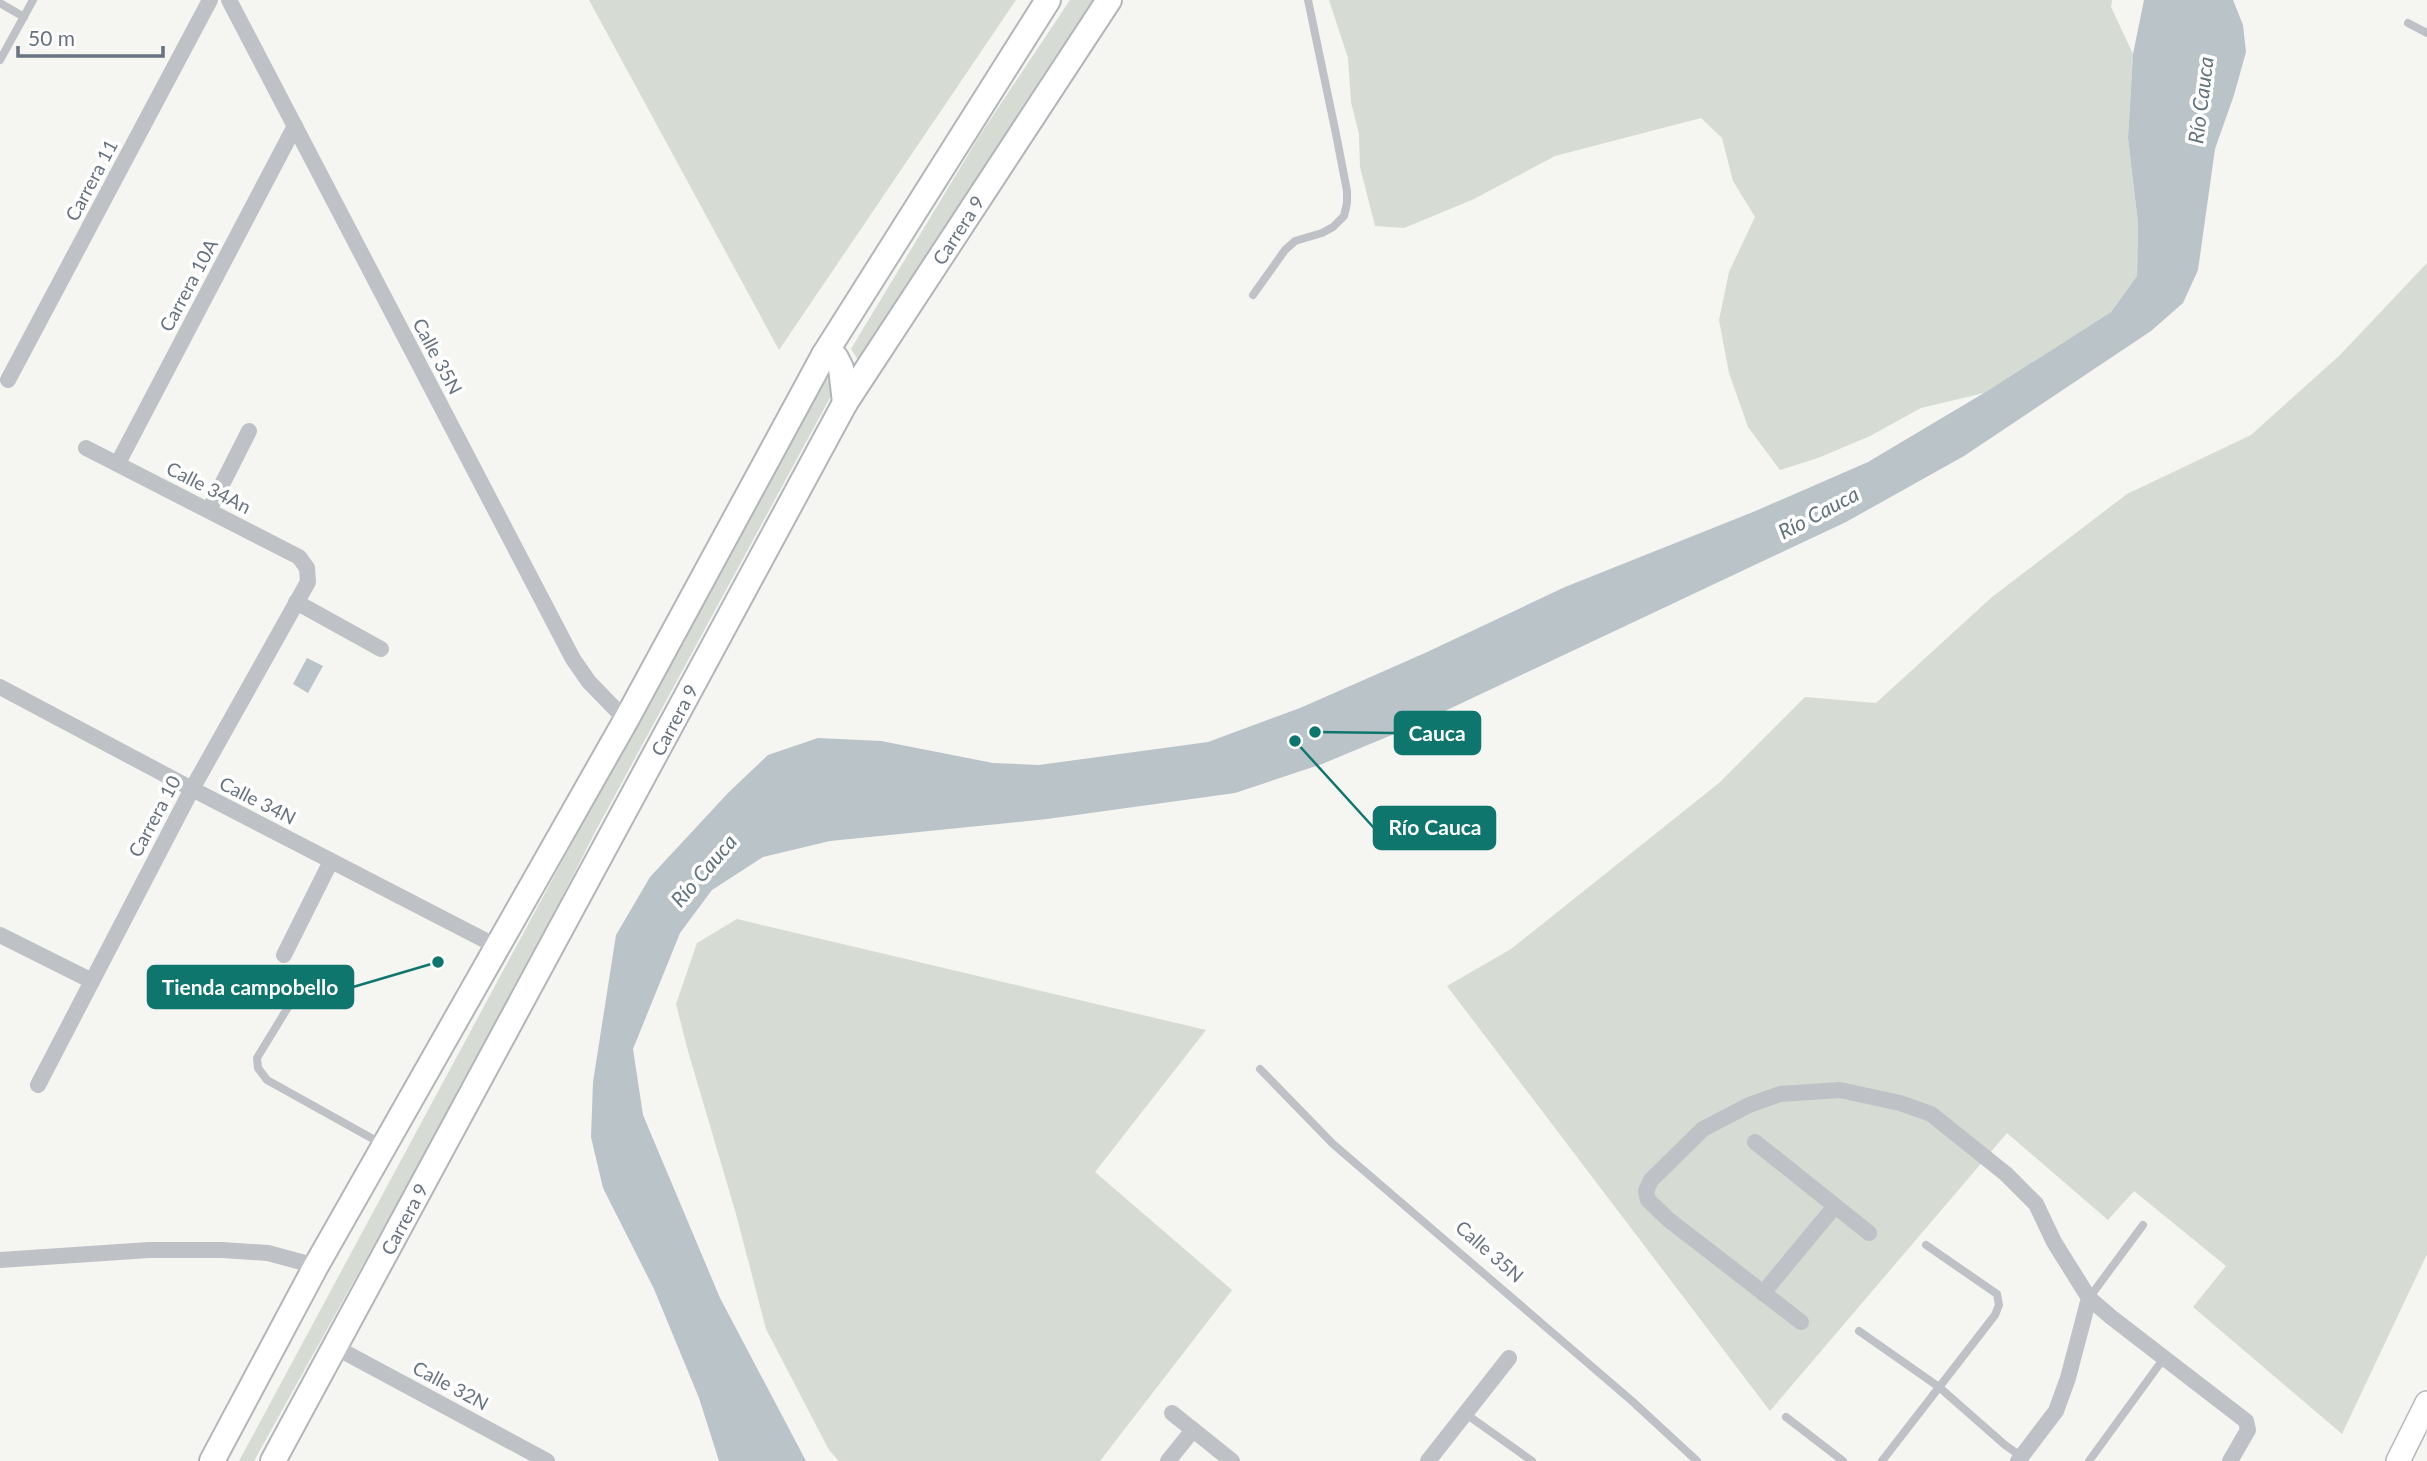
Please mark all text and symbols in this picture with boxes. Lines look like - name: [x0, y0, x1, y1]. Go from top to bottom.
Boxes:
- scale bar: [18, 14, 163, 58]
- text: 50 m: [28, 25, 75, 50]
- water label: Río Cauca: [2182, 55, 2218, 145]
- street label: Carrera 11: [60, 135, 122, 225]
- street label: Carrera 9: [927, 191, 989, 269]
- street label: Carrera 10A: [154, 235, 222, 335]
- street label: Calle 35N: [408, 314, 468, 398]
- street label: Calle 34An: [163, 456, 255, 518]
- water label: Río Cauca: [1773, 480, 1863, 544]
- street label: Carrera 9: [646, 680, 702, 760]
- callout: Cauca: [1395, 712, 1480, 754]
- text: Cauca: [1408, 720, 1466, 745]
- street label: Carrera 10: [123, 771, 185, 861]
- street label: Calle 34N: [216, 771, 300, 829]
- callout: Río Cauca: [1374, 807, 1495, 849]
- text: Río Cauca: [1388, 814, 1482, 839]
- water label: Río Cauca: [665, 829, 741, 911]
- callout: Tienda campobello: [148, 966, 353, 1008]
- text: Tienda campobello: [162, 974, 338, 999]
- street label: Carrera 9: [376, 1179, 432, 1259]
- street label: Calle 35N: [1451, 1215, 1529, 1287]
- street label: Calle 32N: [409, 1355, 493, 1415]

